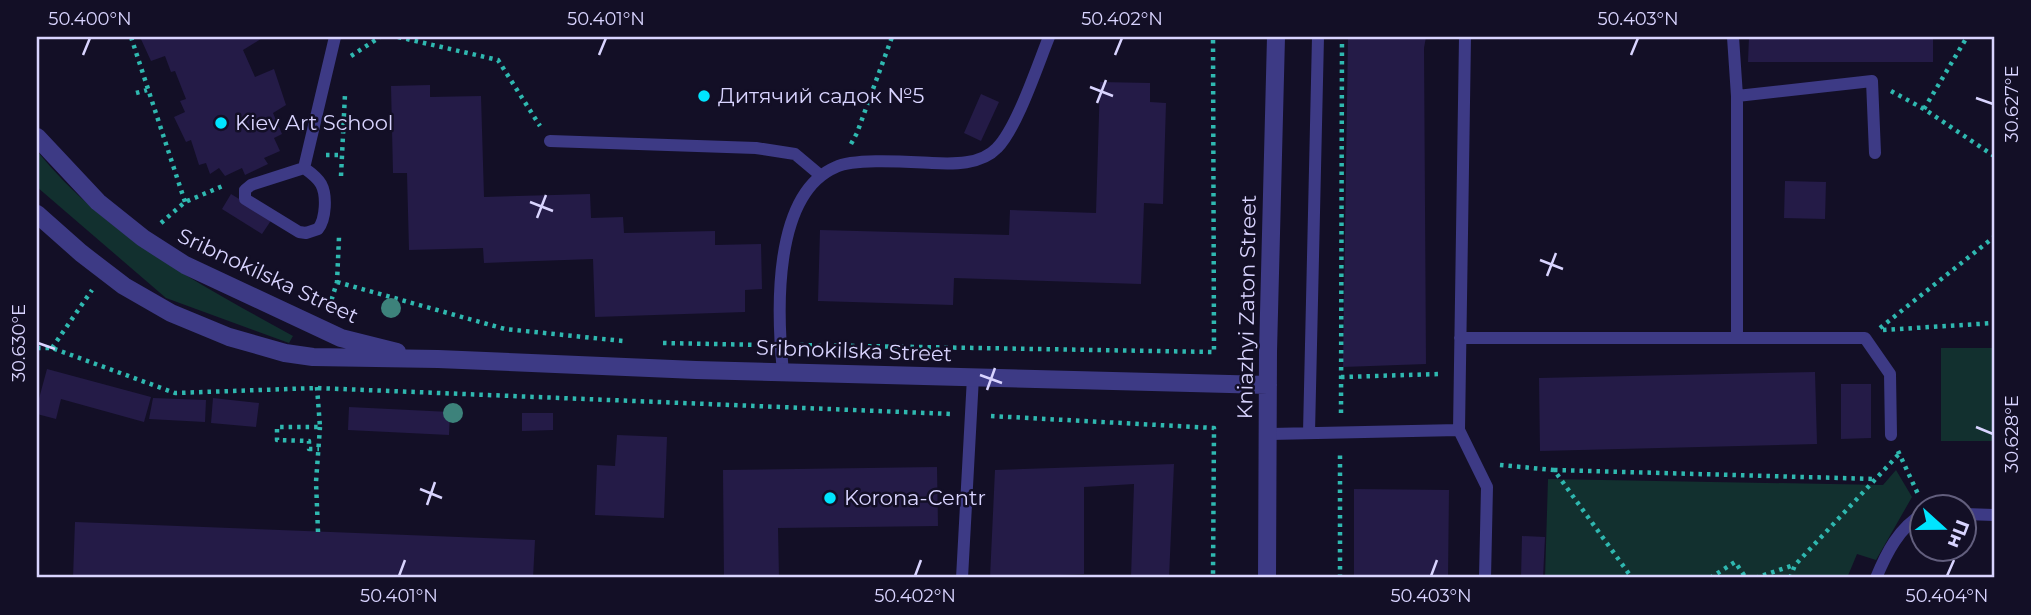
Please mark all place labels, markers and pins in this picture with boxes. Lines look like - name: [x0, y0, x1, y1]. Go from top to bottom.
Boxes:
- place label: Дитячий садок №5: [718, 83, 925, 108]
- marker: Дитячий садок №5: [696, 88, 712, 104]
- place label: Kiev Art School: [235, 110, 394, 135]
- marker: Kiev Art School: [213, 115, 229, 131]
- place label: Korona-Centr: [844, 485, 986, 510]
- marker: Korona-Centr: [822, 490, 838, 506]

